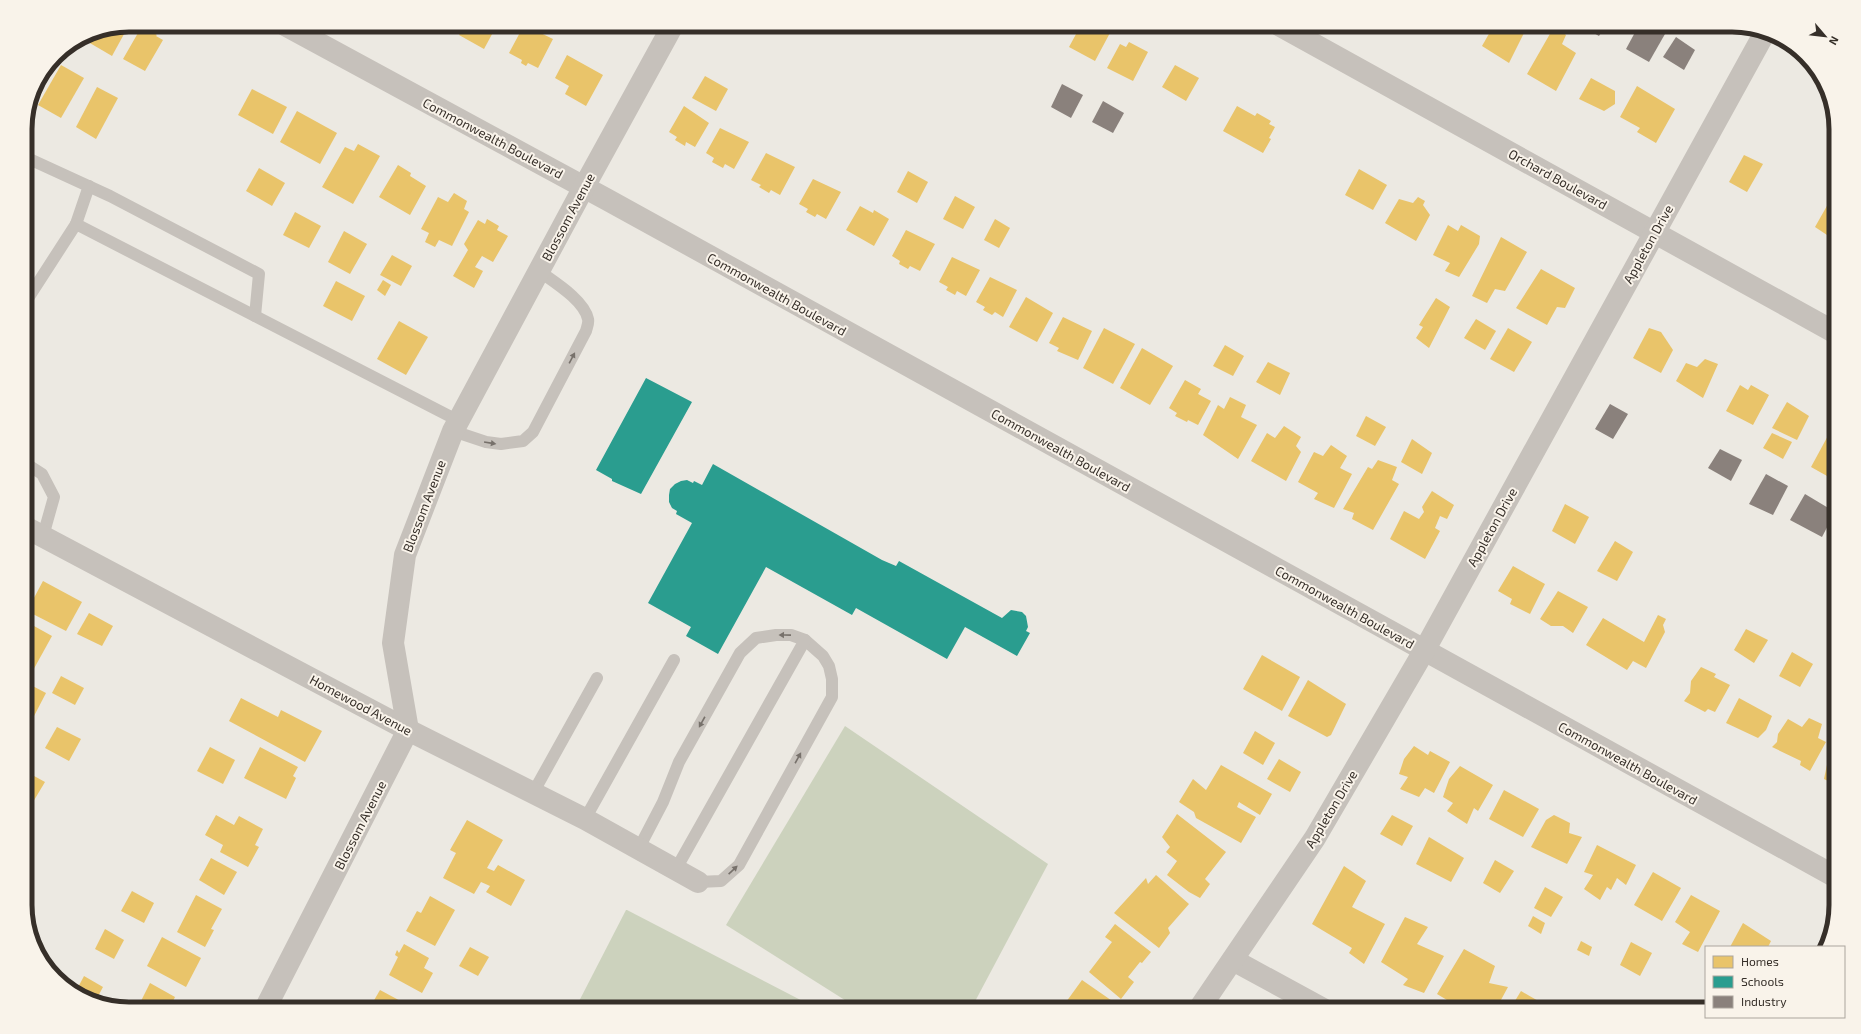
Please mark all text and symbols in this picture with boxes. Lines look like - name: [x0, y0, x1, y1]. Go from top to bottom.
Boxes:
- north arrow: [1805, 16, 1845, 56]
- text: N: [1827, 34, 1842, 48]
- street label: Commonwealth Boulevard: [420, 94, 566, 182]
- street label: Orchard Boulevard: [1506, 145, 1610, 213]
- street label: Blossom Avenue: [538, 170, 598, 264]
- street label: Appleton Drive: [1620, 202, 1676, 286]
- street label: Commonwealth Boulevard: [705, 249, 849, 339]
- one-way arrow: [569, 352, 575, 363]
- street label: Commonwealth Boulevard: [989, 405, 1133, 495]
- one-way arrow: [484, 440, 497, 446]
- street label: Blossom Avenue: [399, 458, 449, 554]
- street label: Appleton Drive: [1464, 485, 1520, 569]
- street label: Commonwealth Boulevard: [1273, 562, 1417, 652]
- one-way arrow: [778, 632, 791, 638]
- street label: Homewood Avenue: [307, 671, 415, 739]
- one-way arrow: [698, 716, 705, 728]
- street label: Commonwealth Boulevard: [1556, 718, 1700, 808]
- one-way arrow: [795, 752, 801, 764]
- street label: Appleton Drive: [1302, 767, 1360, 851]
- street label: Blossom Avenue: [331, 778, 389, 872]
- one-way arrow: [728, 866, 738, 875]
- legend: [1705, 946, 1845, 1018]
- text: Homes: [1741, 954, 1779, 968]
- text: Schools: [1741, 974, 1784, 988]
- text: Industry: [1741, 994, 1787, 1008]

